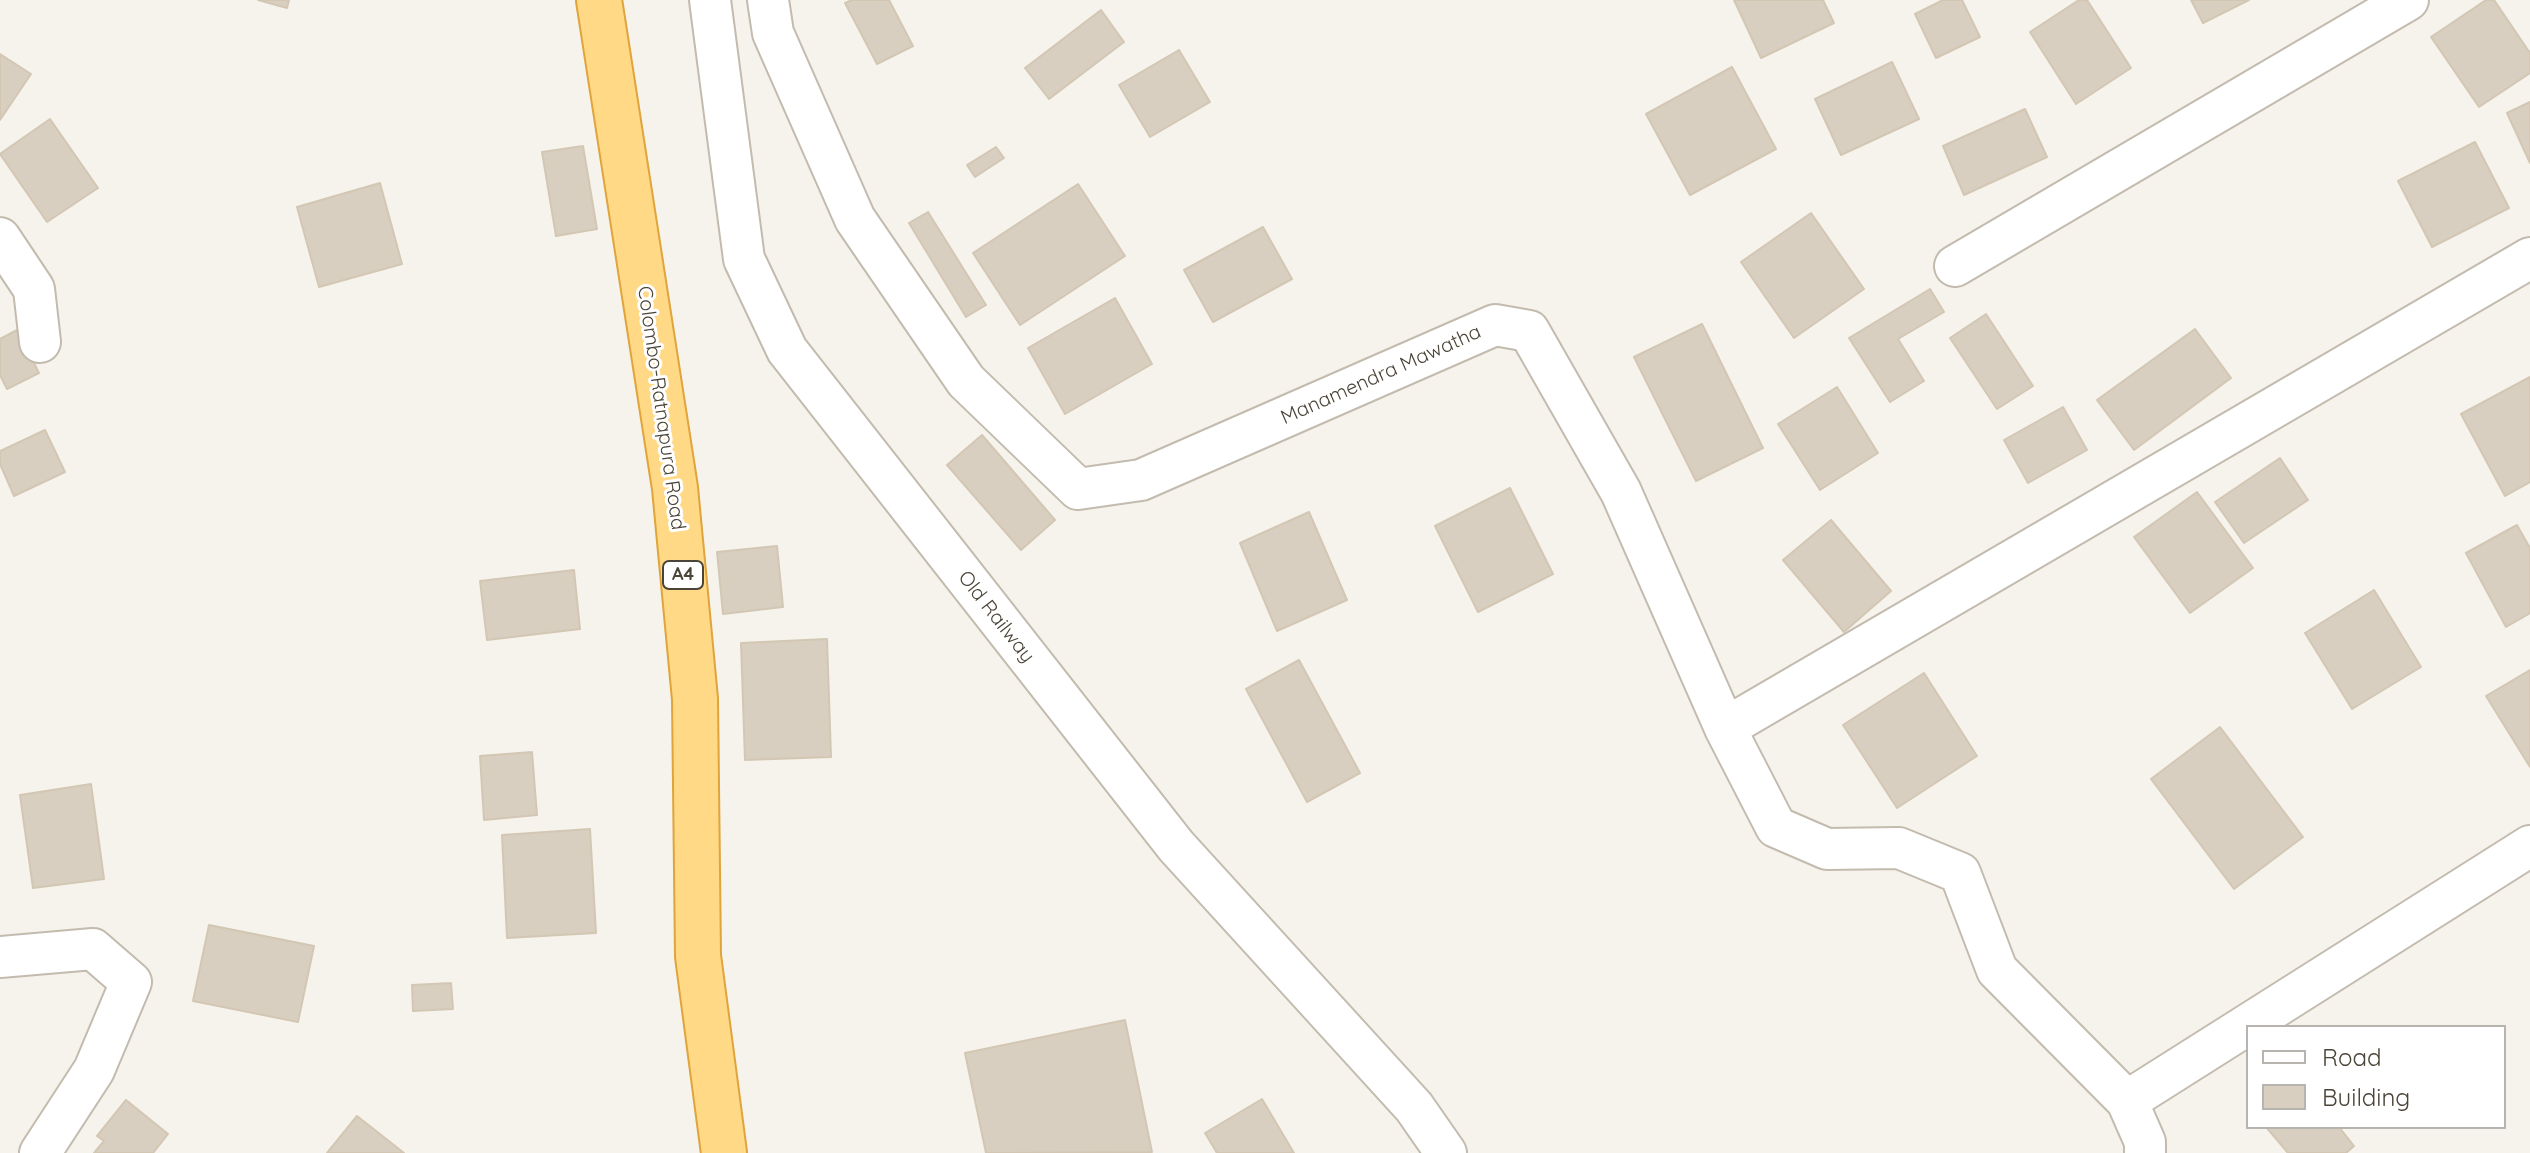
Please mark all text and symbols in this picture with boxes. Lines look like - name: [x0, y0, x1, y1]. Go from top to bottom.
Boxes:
- street label: Colombo-Ratnapura Road: [632, 284, 690, 532]
- street label: Manamendra Mawatha: [1277, 320, 1485, 430]
- road number: A4: [663, 561, 703, 589]
- street label: Old Railway: [953, 566, 1039, 668]
- legend: [2246, 1025, 2506, 1129]
- text: Road: [2322, 1042, 2382, 1072]
- text: Building: [2322, 1082, 2410, 1112]

